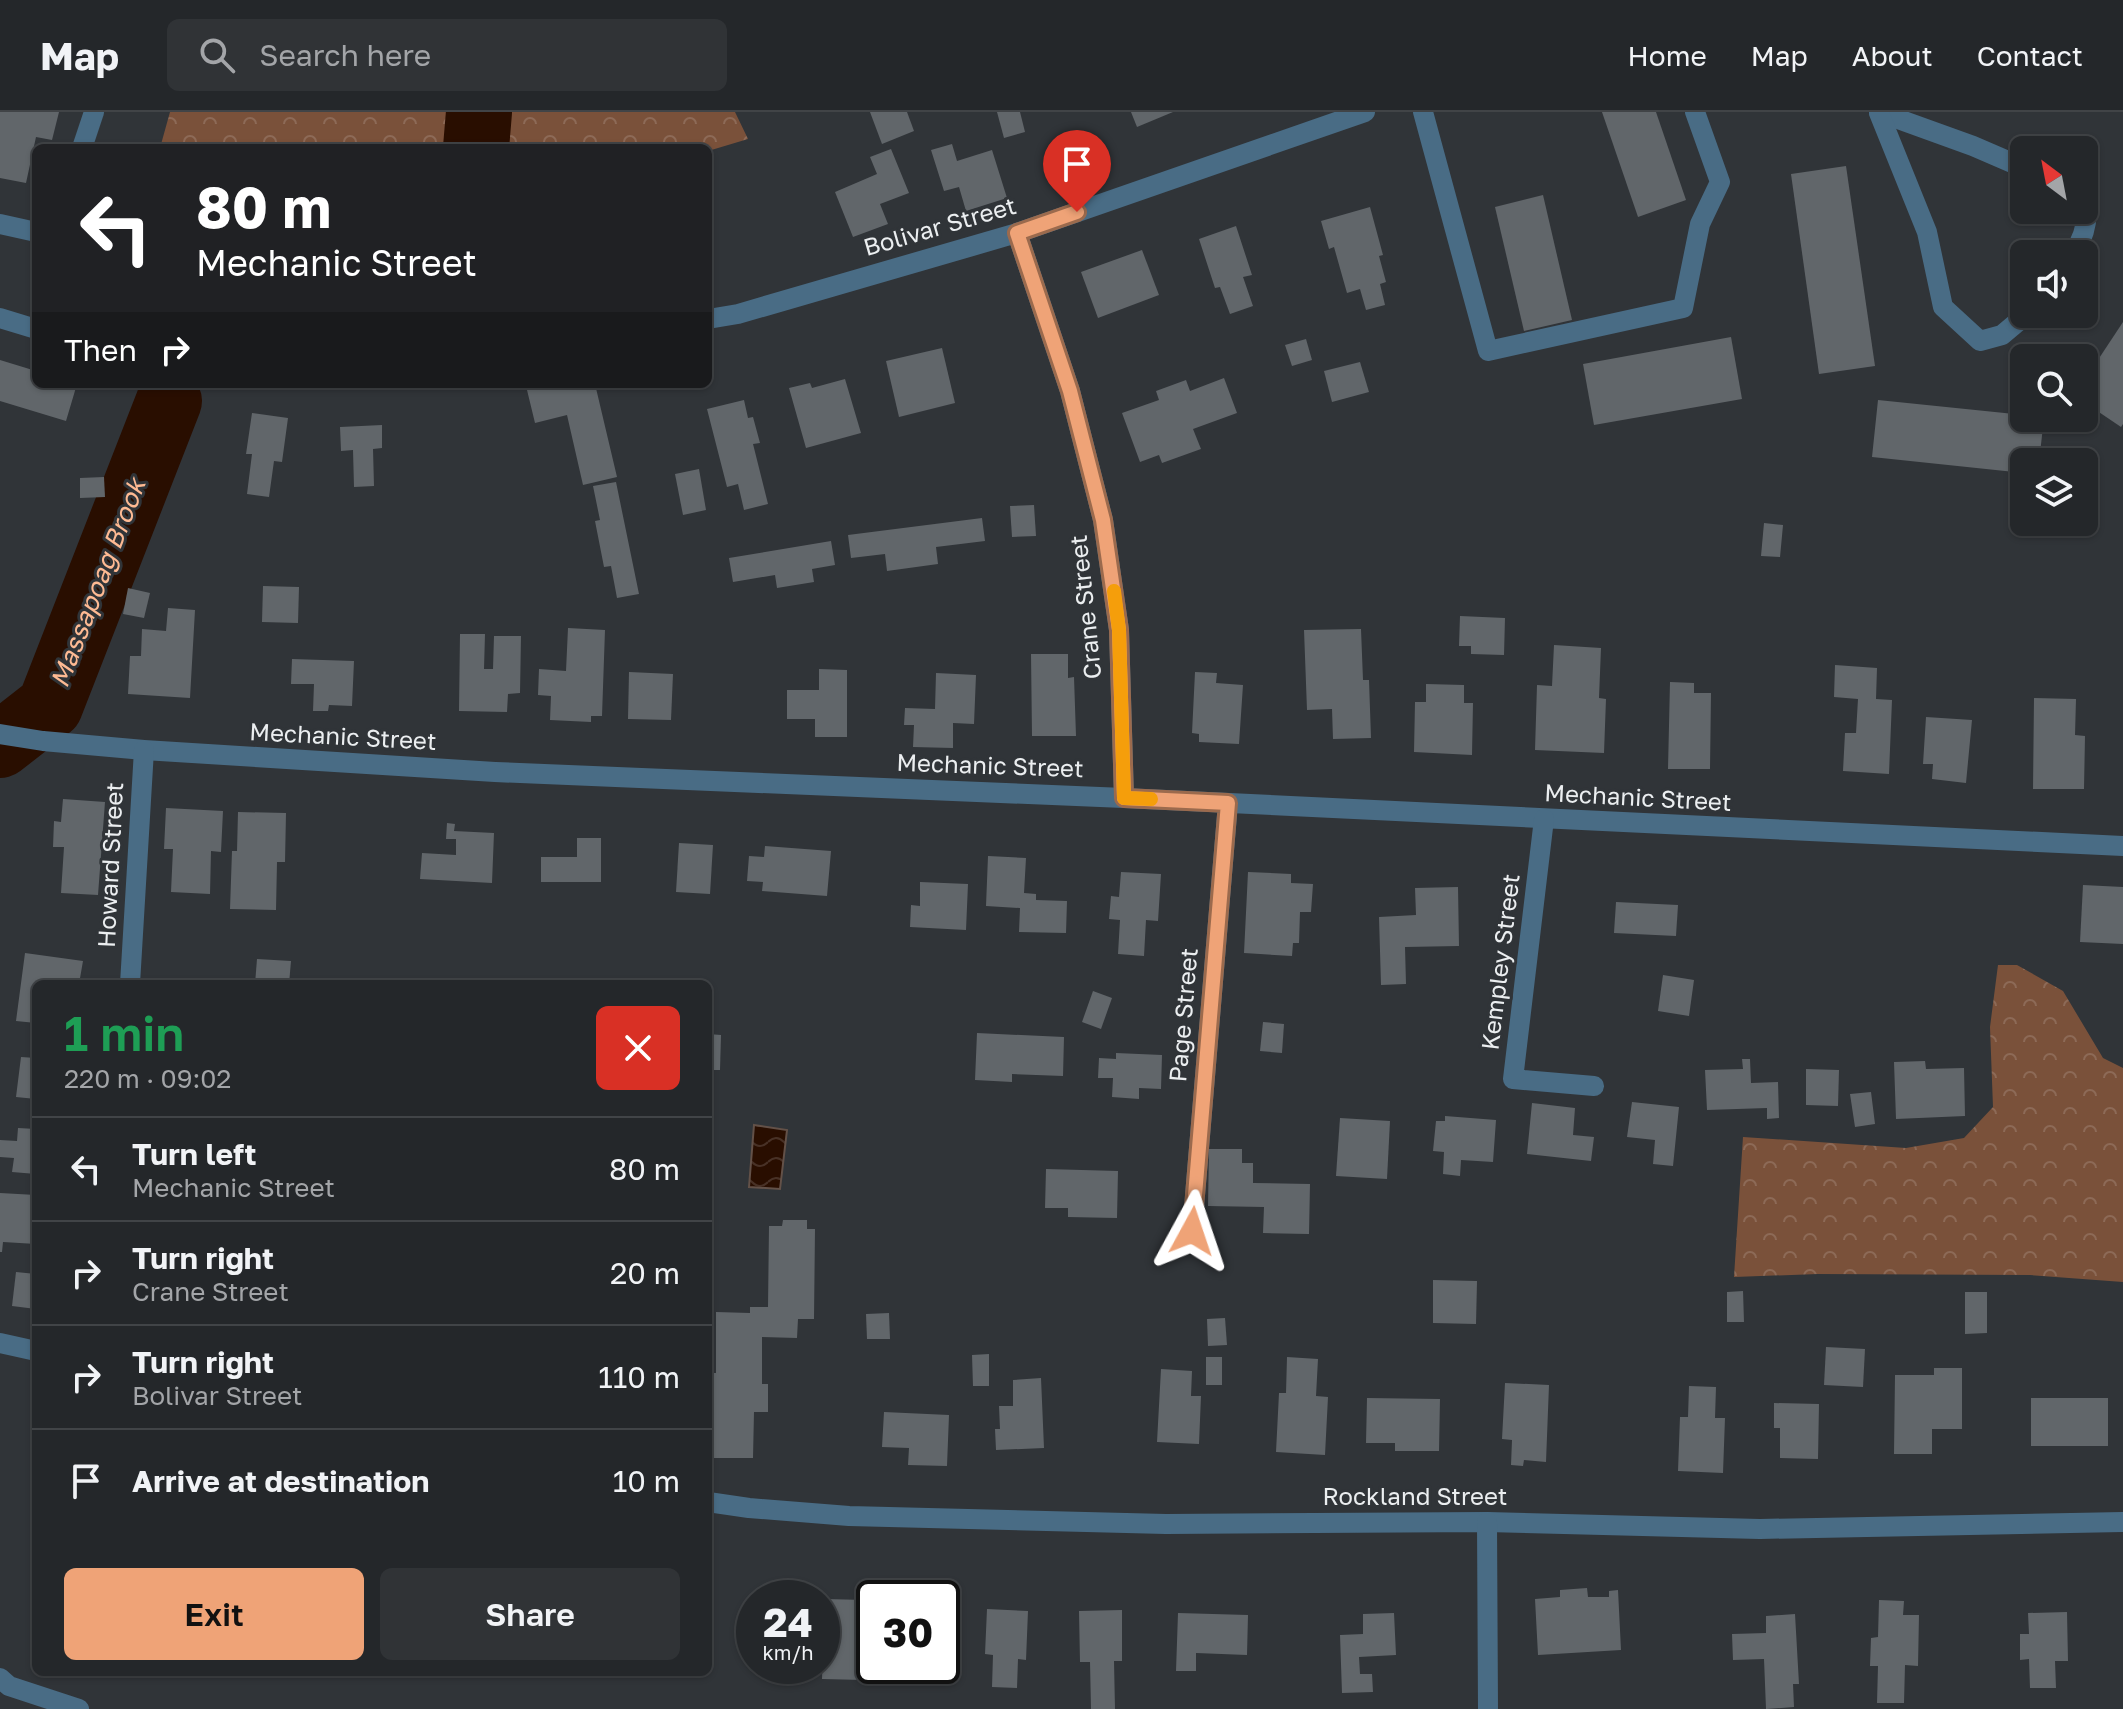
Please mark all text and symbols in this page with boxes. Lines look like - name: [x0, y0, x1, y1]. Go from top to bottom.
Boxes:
- search box: [167, 19, 727, 91]
- text: Map: [40, 33, 119, 78]
- icon: search: [195, 33, 239, 77]
- text: Search here: [259, 37, 431, 73]
- text: Home: [1628, 39, 1707, 72]
- text: Map: [1751, 39, 1808, 72]
- text: About: [1852, 39, 1933, 72]
- text: Contact: [1977, 39, 2083, 72]
- pin: [1043, 130, 1111, 212]
- north arrow: [2010, 136, 2098, 224]
- map controls: [2010, 136, 2098, 536]
- icon: arrive: [1055, 142, 1099, 186]
- text: 80 m: [196, 173, 331, 240]
- icon: left: [64, 176, 168, 280]
- street label: Bolivar Street: [860, 190, 1019, 261]
- button: sound: [2010, 240, 2098, 328]
- text: Mechanic Street: [196, 241, 477, 284]
- icon: right: [153, 328, 197, 372]
- text: Then: [64, 332, 137, 368]
- button: search: [2010, 344, 2098, 432]
- button: layers: [2010, 448, 2098, 536]
- water label: Massapoag Brook: [43, 472, 152, 692]
- street label: Crane Street: [1063, 534, 1106, 681]
- street label: Mechanic Street: [249, 716, 437, 755]
- street label: Mechanic Street: [896, 747, 1084, 782]
- street label: Mechanic Street: [1544, 777, 1732, 816]
- street label: Howard Street: [91, 781, 128, 948]
- street label: Kempley Street: [1474, 872, 1525, 1052]
- street label: Page Street: [1162, 946, 1203, 1083]
- text: 1 min: [64, 1004, 184, 1062]
- button: close: [596, 1006, 680, 1090]
- text: 220 m · 09:02: [64, 1063, 231, 1094]
- text: Turn left: [132, 1136, 257, 1172]
- icon: left: [64, 1147, 108, 1191]
- text: 80 m: [609, 1151, 680, 1187]
- text: Mechanic Street: [132, 1172, 335, 1203]
- position arrow: [1150, 1189, 1234, 1273]
- text: Turn right: [132, 1240, 274, 1276]
- icon: right: [64, 1251, 108, 1295]
- text: 20 m: [610, 1255, 680, 1291]
- text: Crane Street: [132, 1276, 289, 1307]
- text: Turn right: [132, 1344, 274, 1380]
- icon: right: [64, 1355, 108, 1399]
- text: 110 m: [598, 1359, 680, 1395]
- text: Bolivar Street: [132, 1380, 302, 1411]
- icon: arrive: [64, 1459, 108, 1503]
- text: Arrive at destination: [132, 1463, 429, 1499]
- text: 10 m: [613, 1463, 680, 1499]
- street label: Rockland Street: [1323, 1481, 1507, 1510]
- button: Exit: [64, 1568, 364, 1660]
- button: Share: [380, 1568, 680, 1660]
- speed limit sign: 30: [856, 1580, 960, 1684]
- text: 24: [763, 1598, 813, 1646]
- text: km/h: [763, 1640, 813, 1664]

